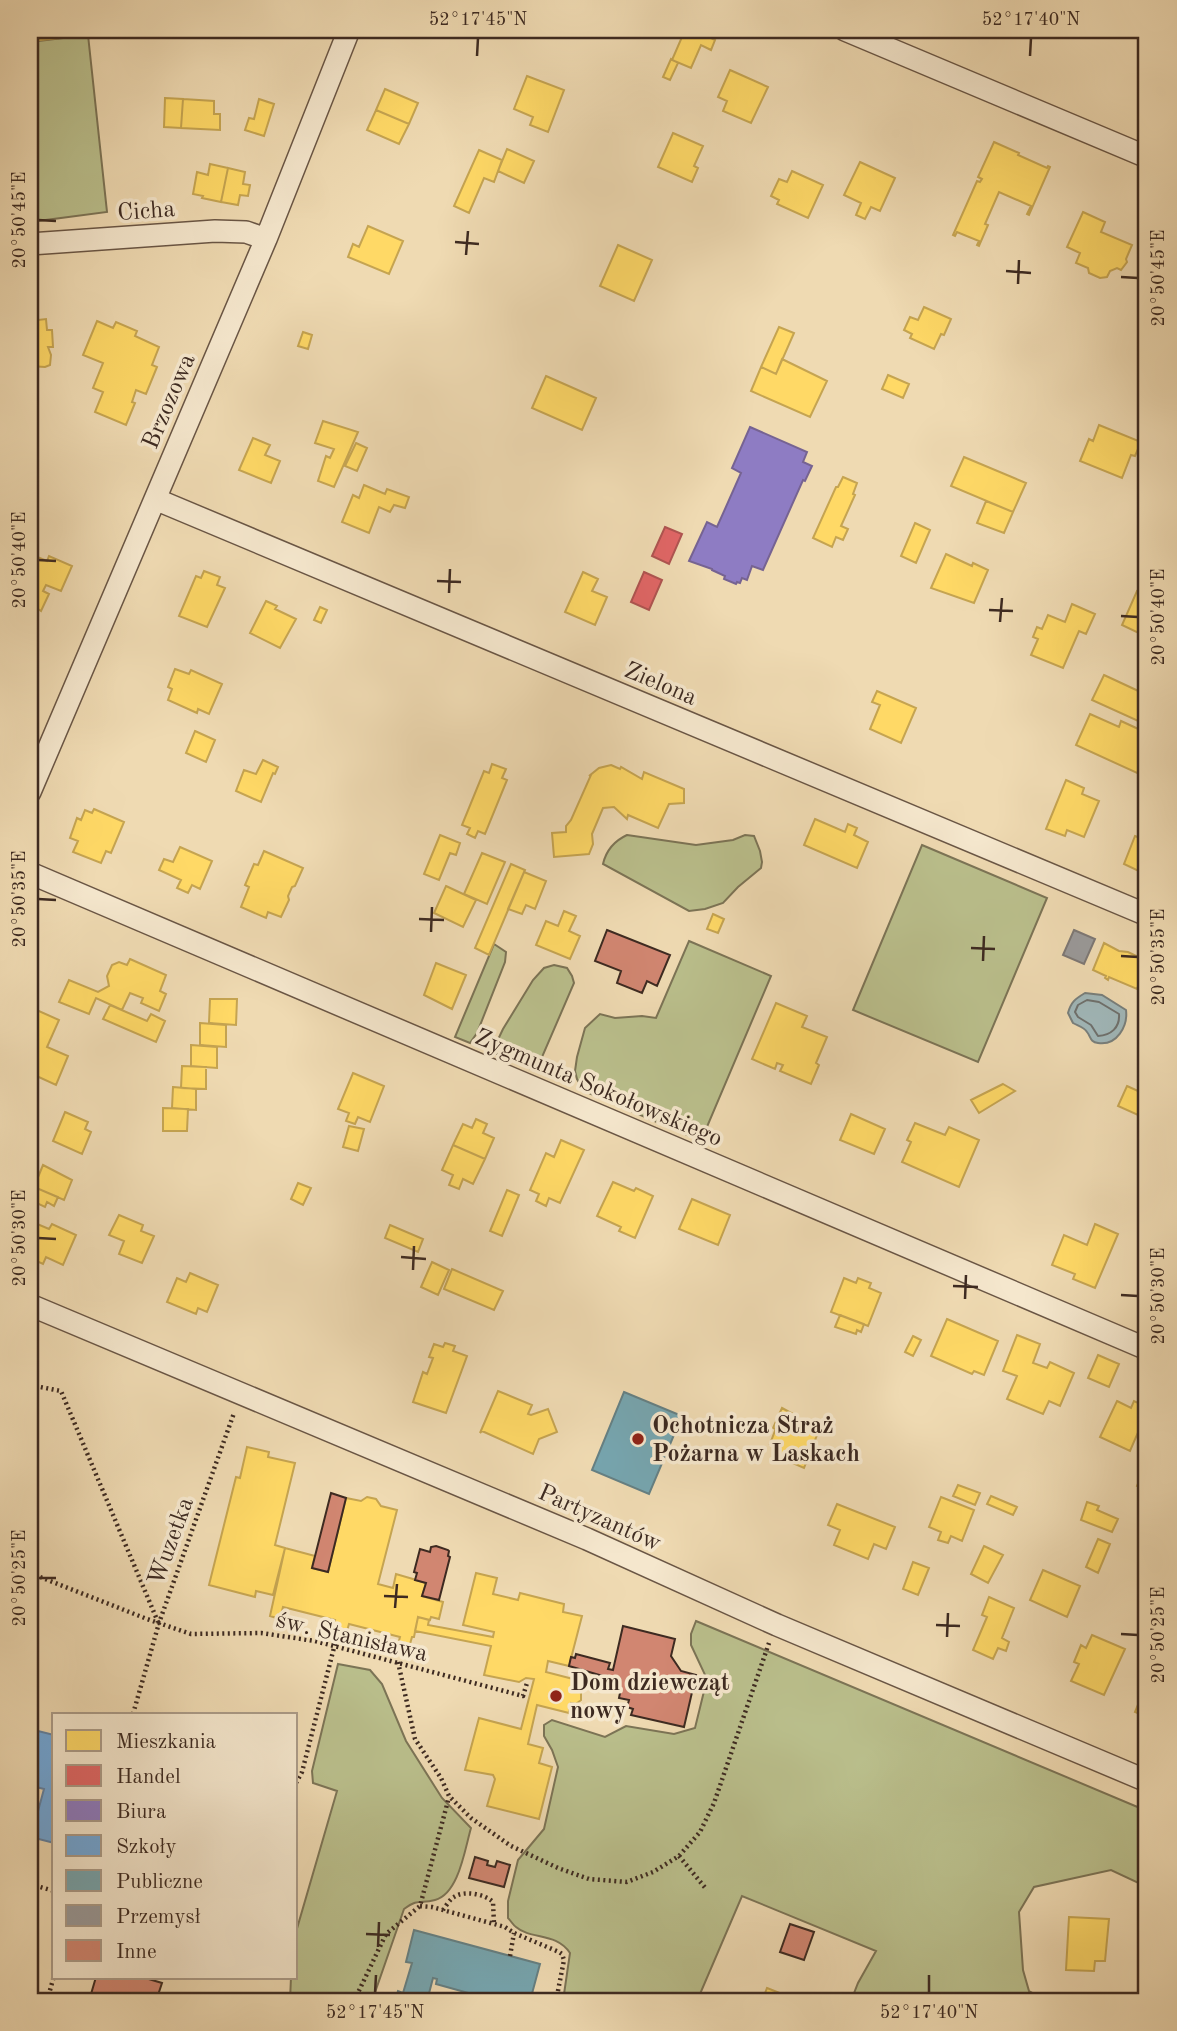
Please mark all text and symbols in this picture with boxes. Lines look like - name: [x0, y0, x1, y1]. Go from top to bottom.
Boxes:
- text: 52°17'45"N: [429, 11, 527, 29]
- text: 52°17'40"N: [982, 11, 1080, 29]
- text: 20°50'45"E: [11, 172, 29, 268]
- street label: Cicha: [116, 198, 176, 226]
- text: 20°50'45"E: [1150, 230, 1168, 326]
- street label: Brzozowa: [139, 351, 201, 453]
- text: 20°50'40"E: [11, 512, 29, 608]
- text: 20°50'40"E: [1150, 569, 1168, 665]
- street label: Zielona: [620, 659, 700, 711]
- text: 20°50'35"E: [11, 851, 29, 947]
- text: 20°50'35"E: [1150, 909, 1168, 1005]
- street label: Zygmunta Sokołowskiego: [471, 1026, 725, 1152]
- text: 20°50'30"E: [11, 1190, 29, 1286]
- text: 20°50'30"E: [1150, 1248, 1168, 1344]
- place label: Ochotnicza Straż Pożarna w Laskach: [652, 1415, 860, 1467]
- marker: Ochotnicza Straż Pożarna w Laskach: [630, 1431, 646, 1447]
- street label: Partyzantów: [534, 1481, 665, 1557]
- street label: Wuzetka: [145, 1494, 199, 1589]
- text: 20°50'25"E: [11, 1530, 29, 1626]
- text: 20°50'25"E: [1150, 1587, 1168, 1683]
- street label: św. Stanisława: [273, 1609, 430, 1667]
- place label: Dom dziewcząt nowy: [570, 1672, 730, 1724]
- marker: Dom dziewcząt nowy: [548, 1688, 564, 1704]
- legend: [52, 1713, 298, 1979]
- text: Mieszkania: [116, 1732, 216, 1753]
- text: Handel: [116, 1767, 181, 1788]
- text: Biura: [116, 1802, 166, 1823]
- text: Szkoły: [116, 1837, 177, 1858]
- text: Publiczne: [116, 1872, 203, 1893]
- text: Przemysł: [116, 1907, 201, 1928]
- text: Inne: [116, 1942, 157, 1963]
- text: 52°17'45"N: [326, 2004, 424, 2022]
- text: 52°17'40"N: [880, 2004, 978, 2022]

